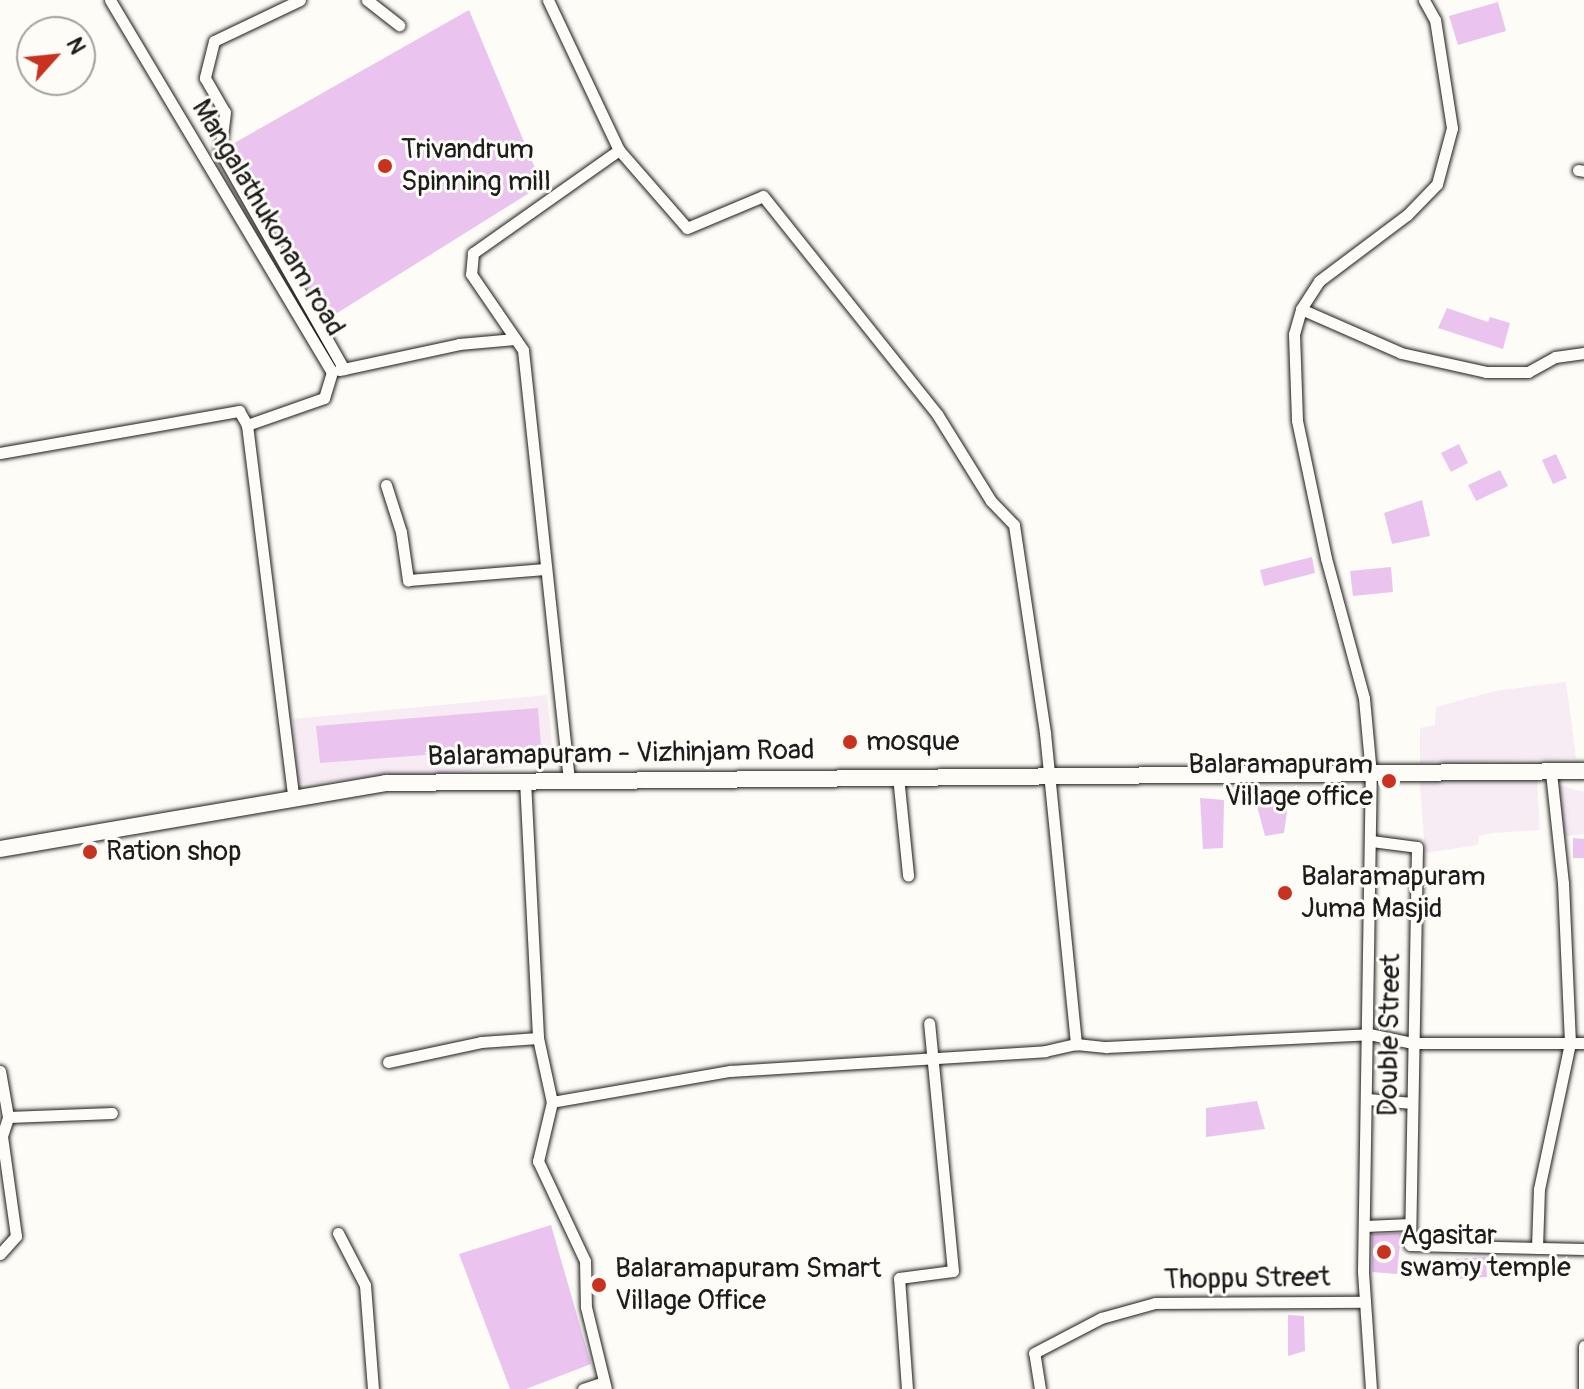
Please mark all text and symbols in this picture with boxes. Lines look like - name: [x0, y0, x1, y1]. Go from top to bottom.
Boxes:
- north arrow: [16, 16, 96, 96]
- text: N: [60, 33, 91, 59]
- street label: Mangalathukonam road: [184, 94, 352, 342]
- place label: Trivandrum Spinning mill: [401, 133, 551, 199]
- marker: Trivandrum Spinning mill: [376, 157, 394, 175]
- place label: mosque: [866, 725, 959, 759]
- marker: mosque: [841, 733, 859, 751]
- street label: Balaramapuram - Vizhinjam Road: [427, 734, 815, 774]
- place label: Balaramapuram Village office: [1188, 748, 1373, 814]
- marker: Balaramapuram Village office: [1380, 772, 1398, 790]
- place label: Ration shop: [106, 835, 242, 869]
- marker: Ration shop: [81, 843, 99, 861]
- place label: Balaramapuram Juma Masjid: [1301, 860, 1486, 926]
- marker: Balaramapuram Juma Masjid: [1276, 884, 1294, 902]
- street label: Double Street: [1372, 953, 1408, 1117]
- place label: Agasitar swamy temple: [1400, 1219, 1571, 1285]
- marker: Agasitar swamy temple: [1375, 1243, 1393, 1261]
- place label: Balaramapuram Smart Village Office: [615, 1252, 881, 1318]
- street label: Thoppu Street: [1163, 1261, 1331, 1297]
- marker: Balaramapuram Smart Village Office: [590, 1276, 608, 1294]

